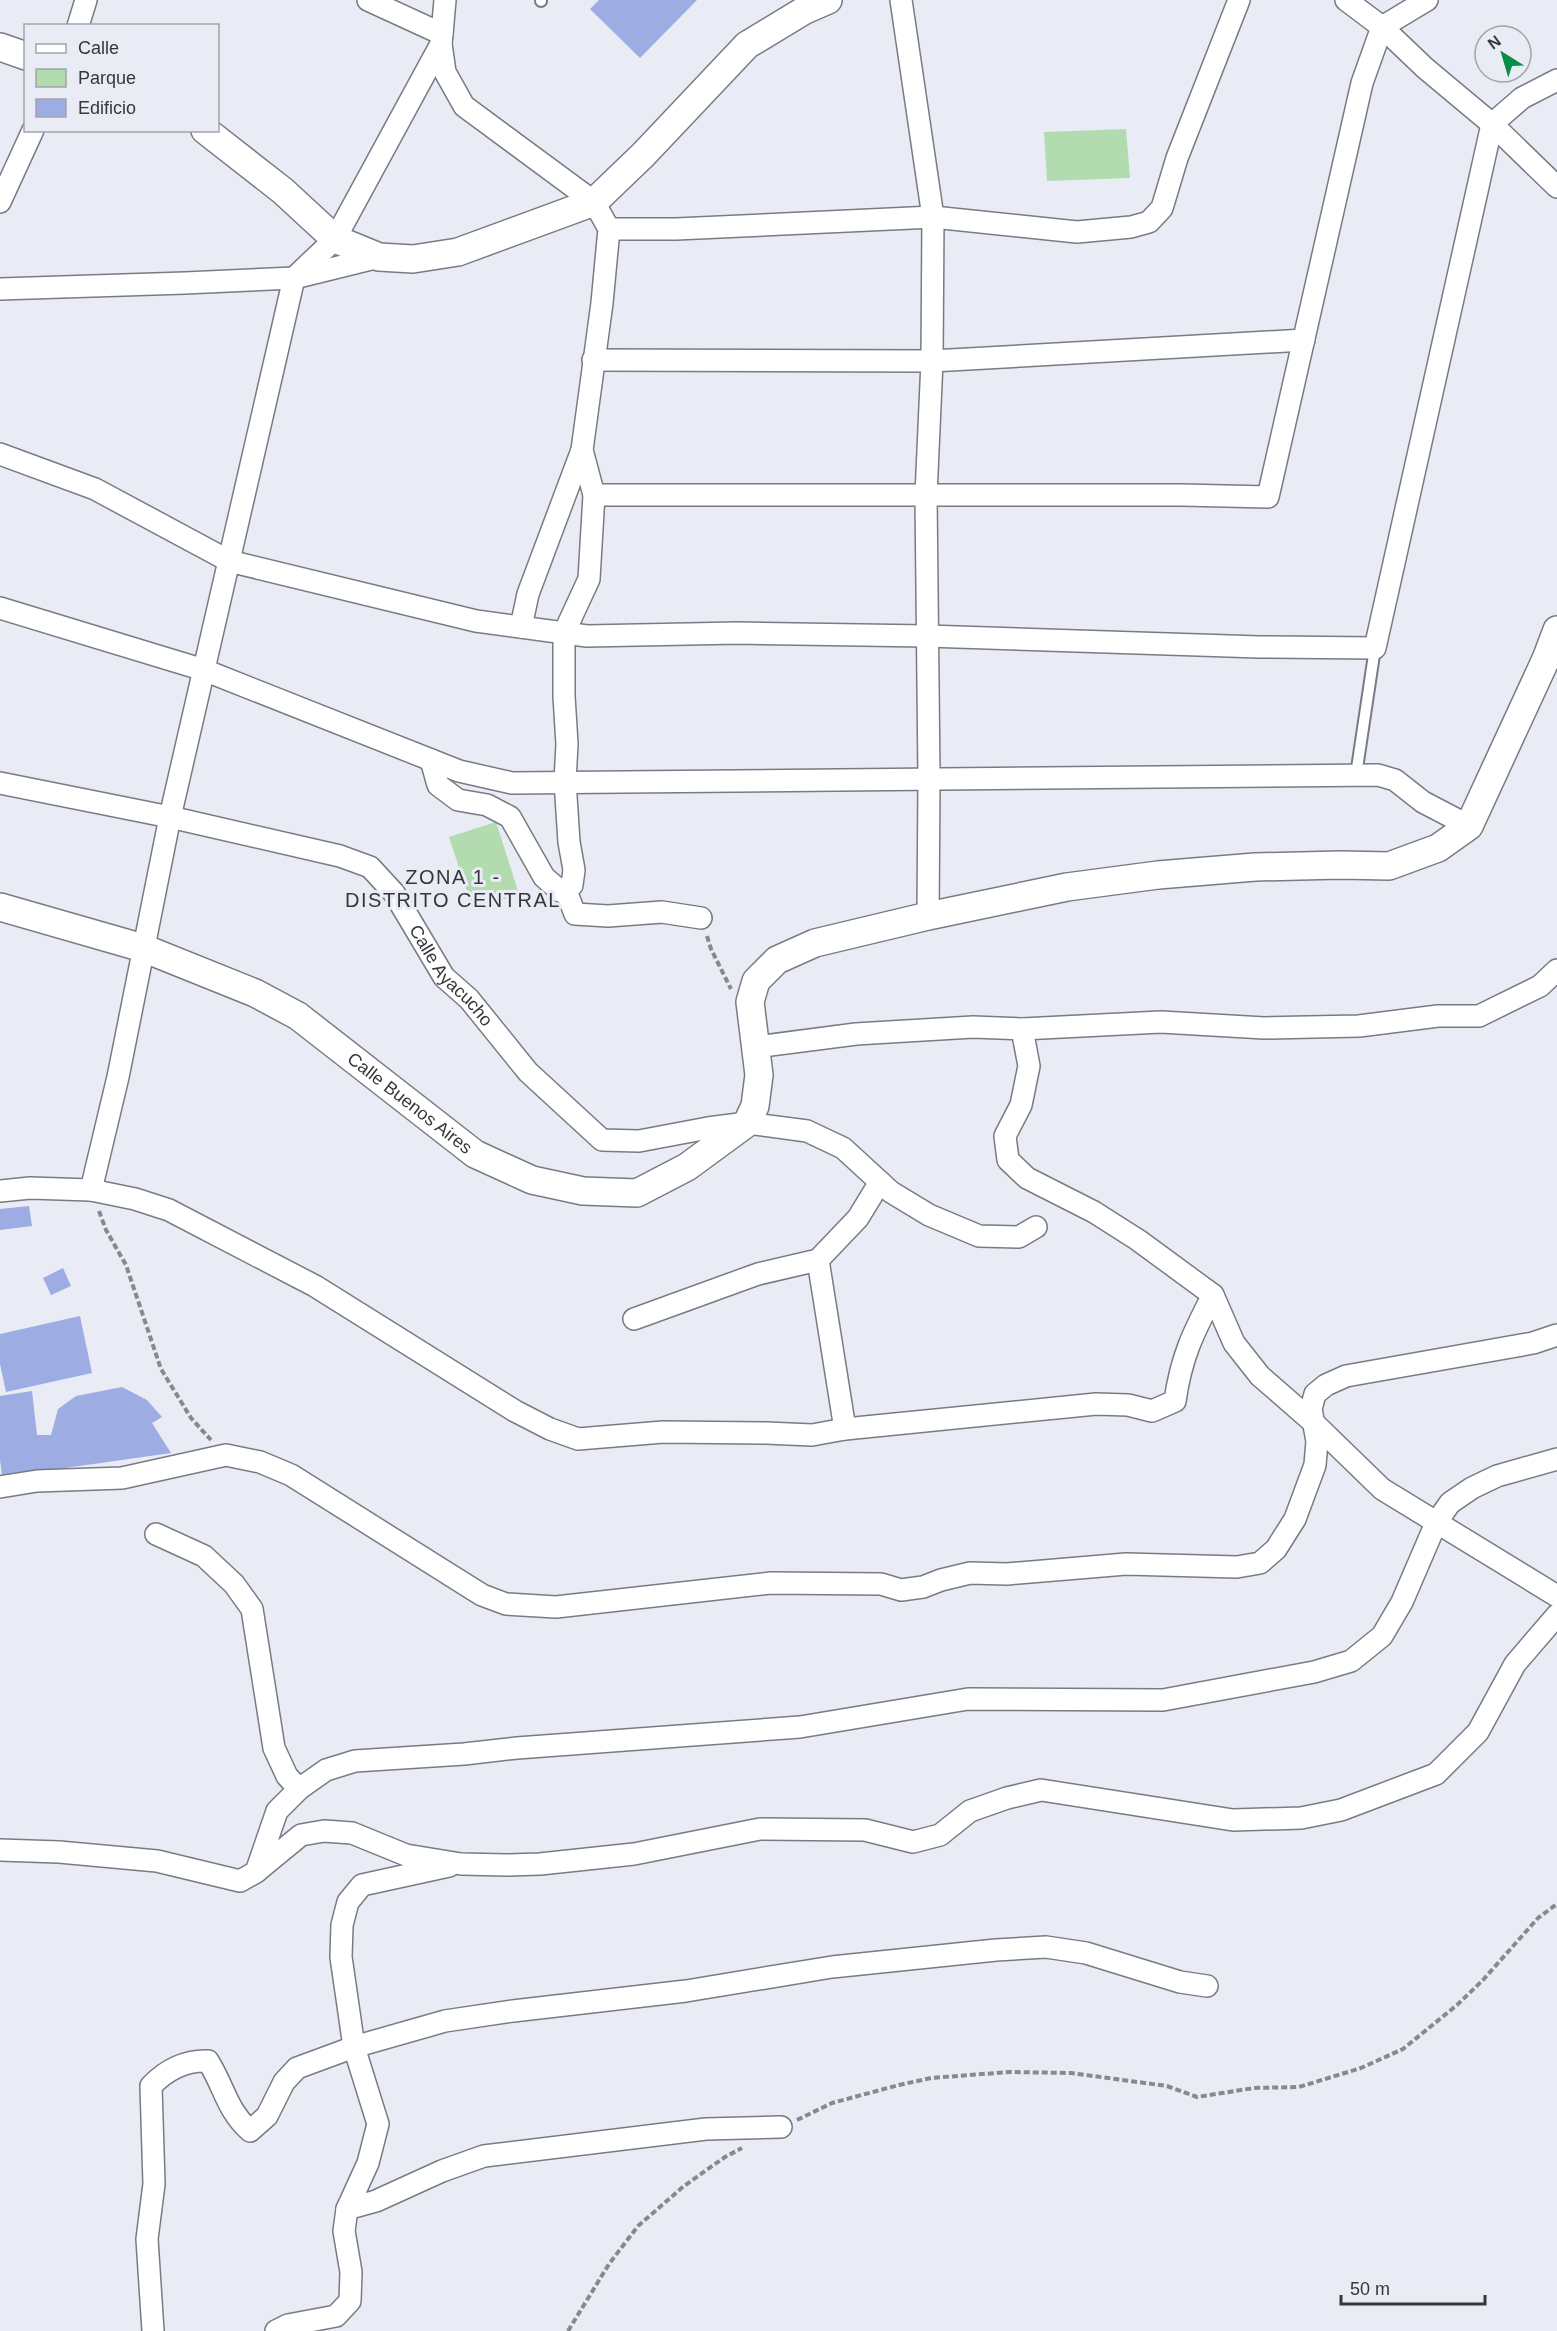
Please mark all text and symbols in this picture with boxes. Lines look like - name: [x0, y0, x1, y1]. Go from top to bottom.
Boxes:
- legend: [24, 24, 219, 132]
- north arrow: [1473, 24, 1533, 84]
- text: N: [1485, 32, 1504, 53]
- text: Calle: [78, 38, 119, 58]
- text: Parque: [78, 68, 136, 88]
- text: Edificio: [78, 98, 136, 118]
- district label: ZONA 1 - DISTRITO CENTRAL: [345, 866, 561, 911]
- street label: Calle Ayacucho: [405, 921, 497, 1030]
- street label: Calle Buenos Aires: [344, 1049, 476, 1158]
- scale bar: [1341, 2268, 1485, 2306]
- text: 50 m: [1350, 2279, 1390, 2299]

